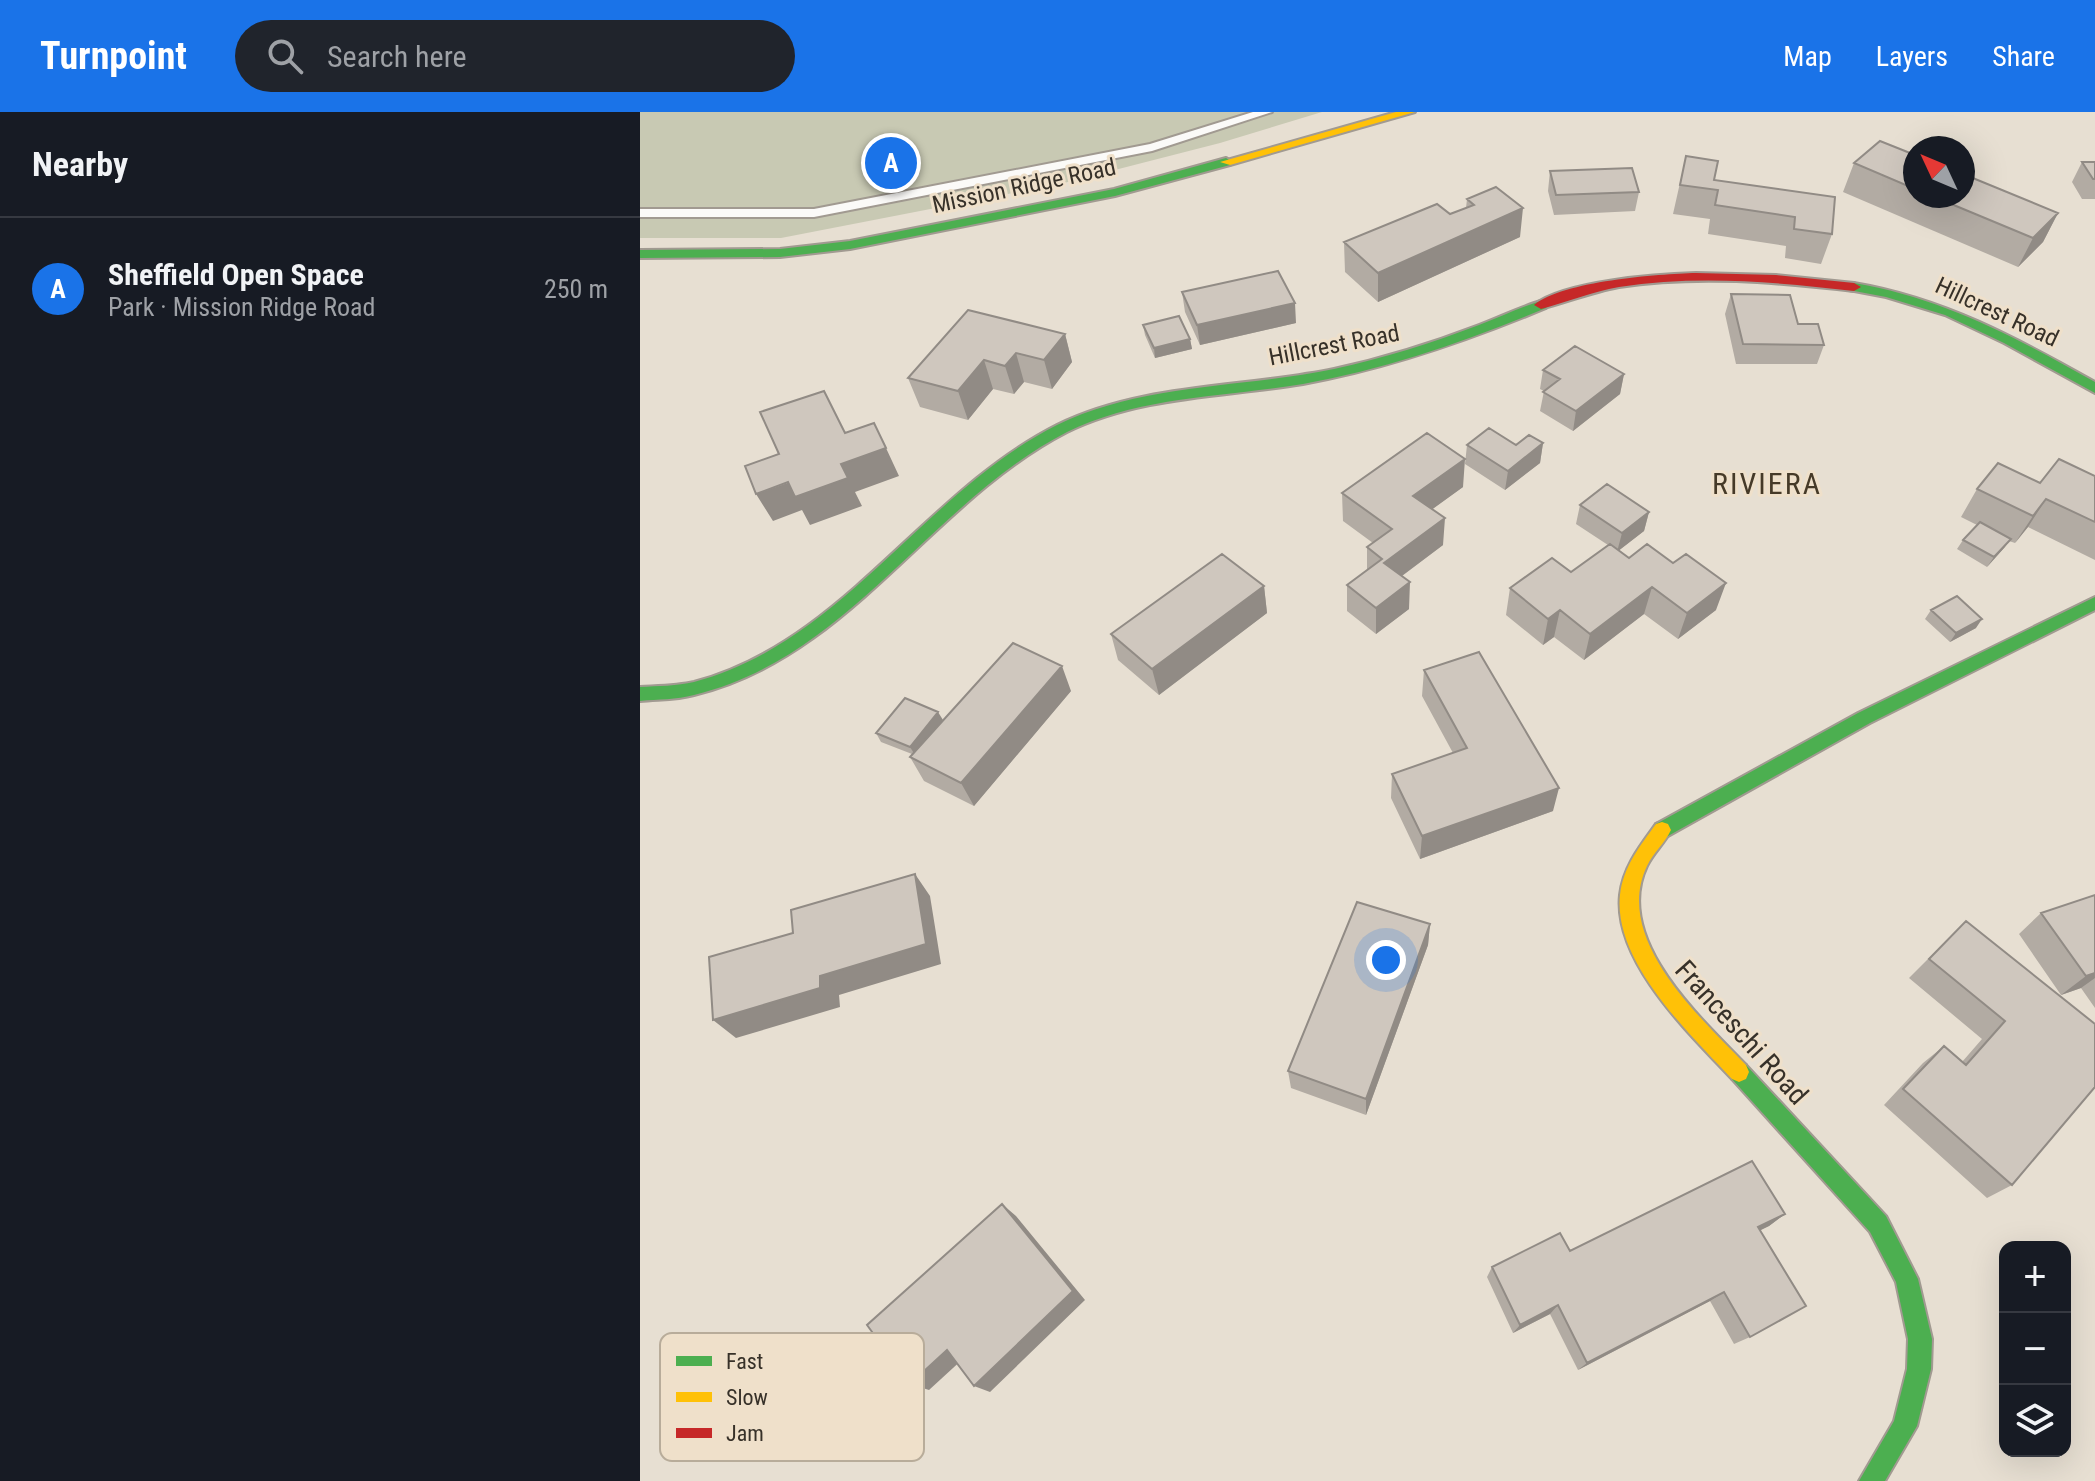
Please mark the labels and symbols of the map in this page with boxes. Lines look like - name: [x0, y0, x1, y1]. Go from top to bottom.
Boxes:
- pin: A: [865, 133, 917, 193]
- north arrow: [1903, 136, 1975, 208]
- street label: Mission Ridge Road: [930, 153, 1118, 219]
- street label: Hillcrest Road: [1931, 271, 2063, 353]
- street label: Hillcrest Road: [1266, 319, 1402, 371]
- district label: RIVIERA: [1712, 466, 1822, 501]
- your location: [1366, 940, 1406, 980]
- street label: Franceschi Road: [1668, 954, 1815, 1111]
- legend: [660, 1333, 924, 1461]
- text: Fast: [726, 1349, 763, 1374]
- text: Slow: [726, 1385, 768, 1410]
- text: Jam: [726, 1421, 764, 1446]

